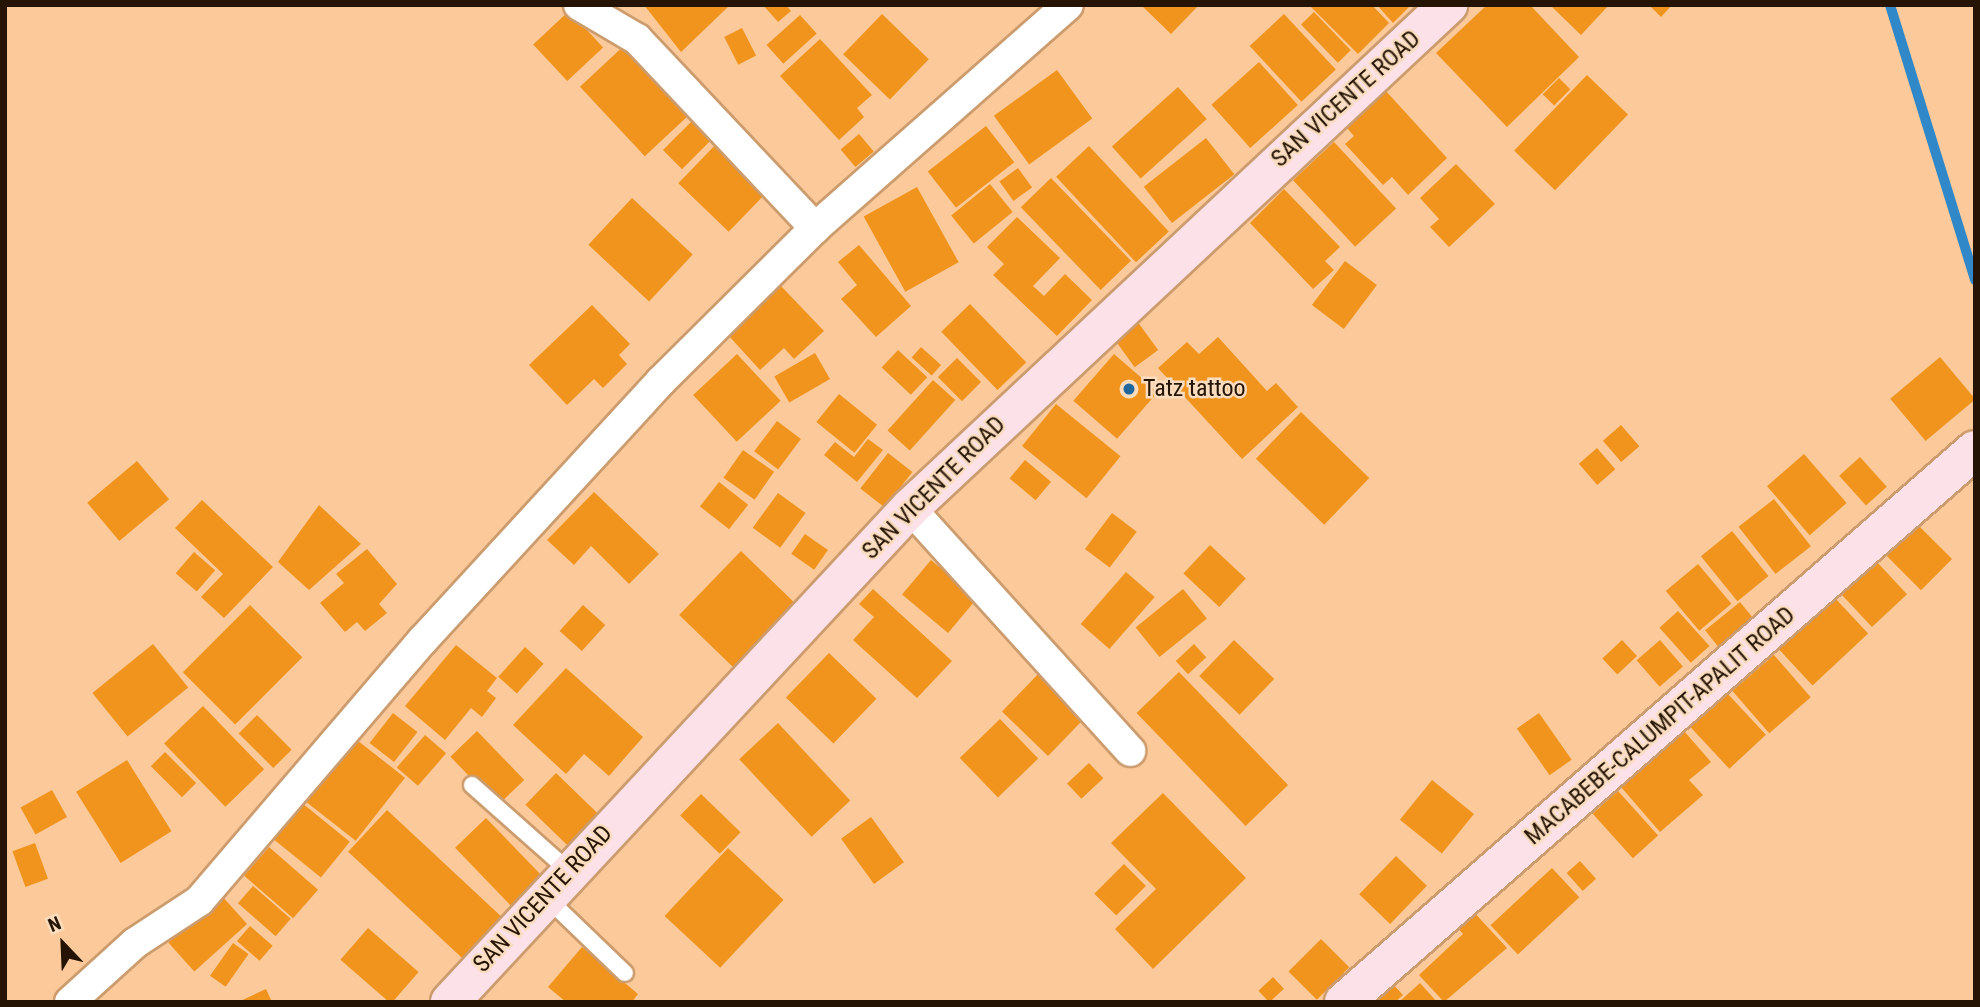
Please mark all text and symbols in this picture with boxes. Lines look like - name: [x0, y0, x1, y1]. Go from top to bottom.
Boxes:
- street label: SAN VICENTE ROAD: [1266, 25, 1426, 173]
- place label: Tatz tattoo: [1143, 375, 1245, 403]
- marker: Tatz tattoo: [1121, 381, 1137, 397]
- street label: SAN VICENTE ROAD: [856, 410, 1012, 566]
- street label: MACABEBE-CALUMPIT-APALIT ROAD: [1519, 601, 1801, 851]
- street label: SAN VICENTE ROAD: [467, 819, 619, 979]
- north arrow: [28, 909, 98, 979]
- text: N: [45, 911, 64, 937]

